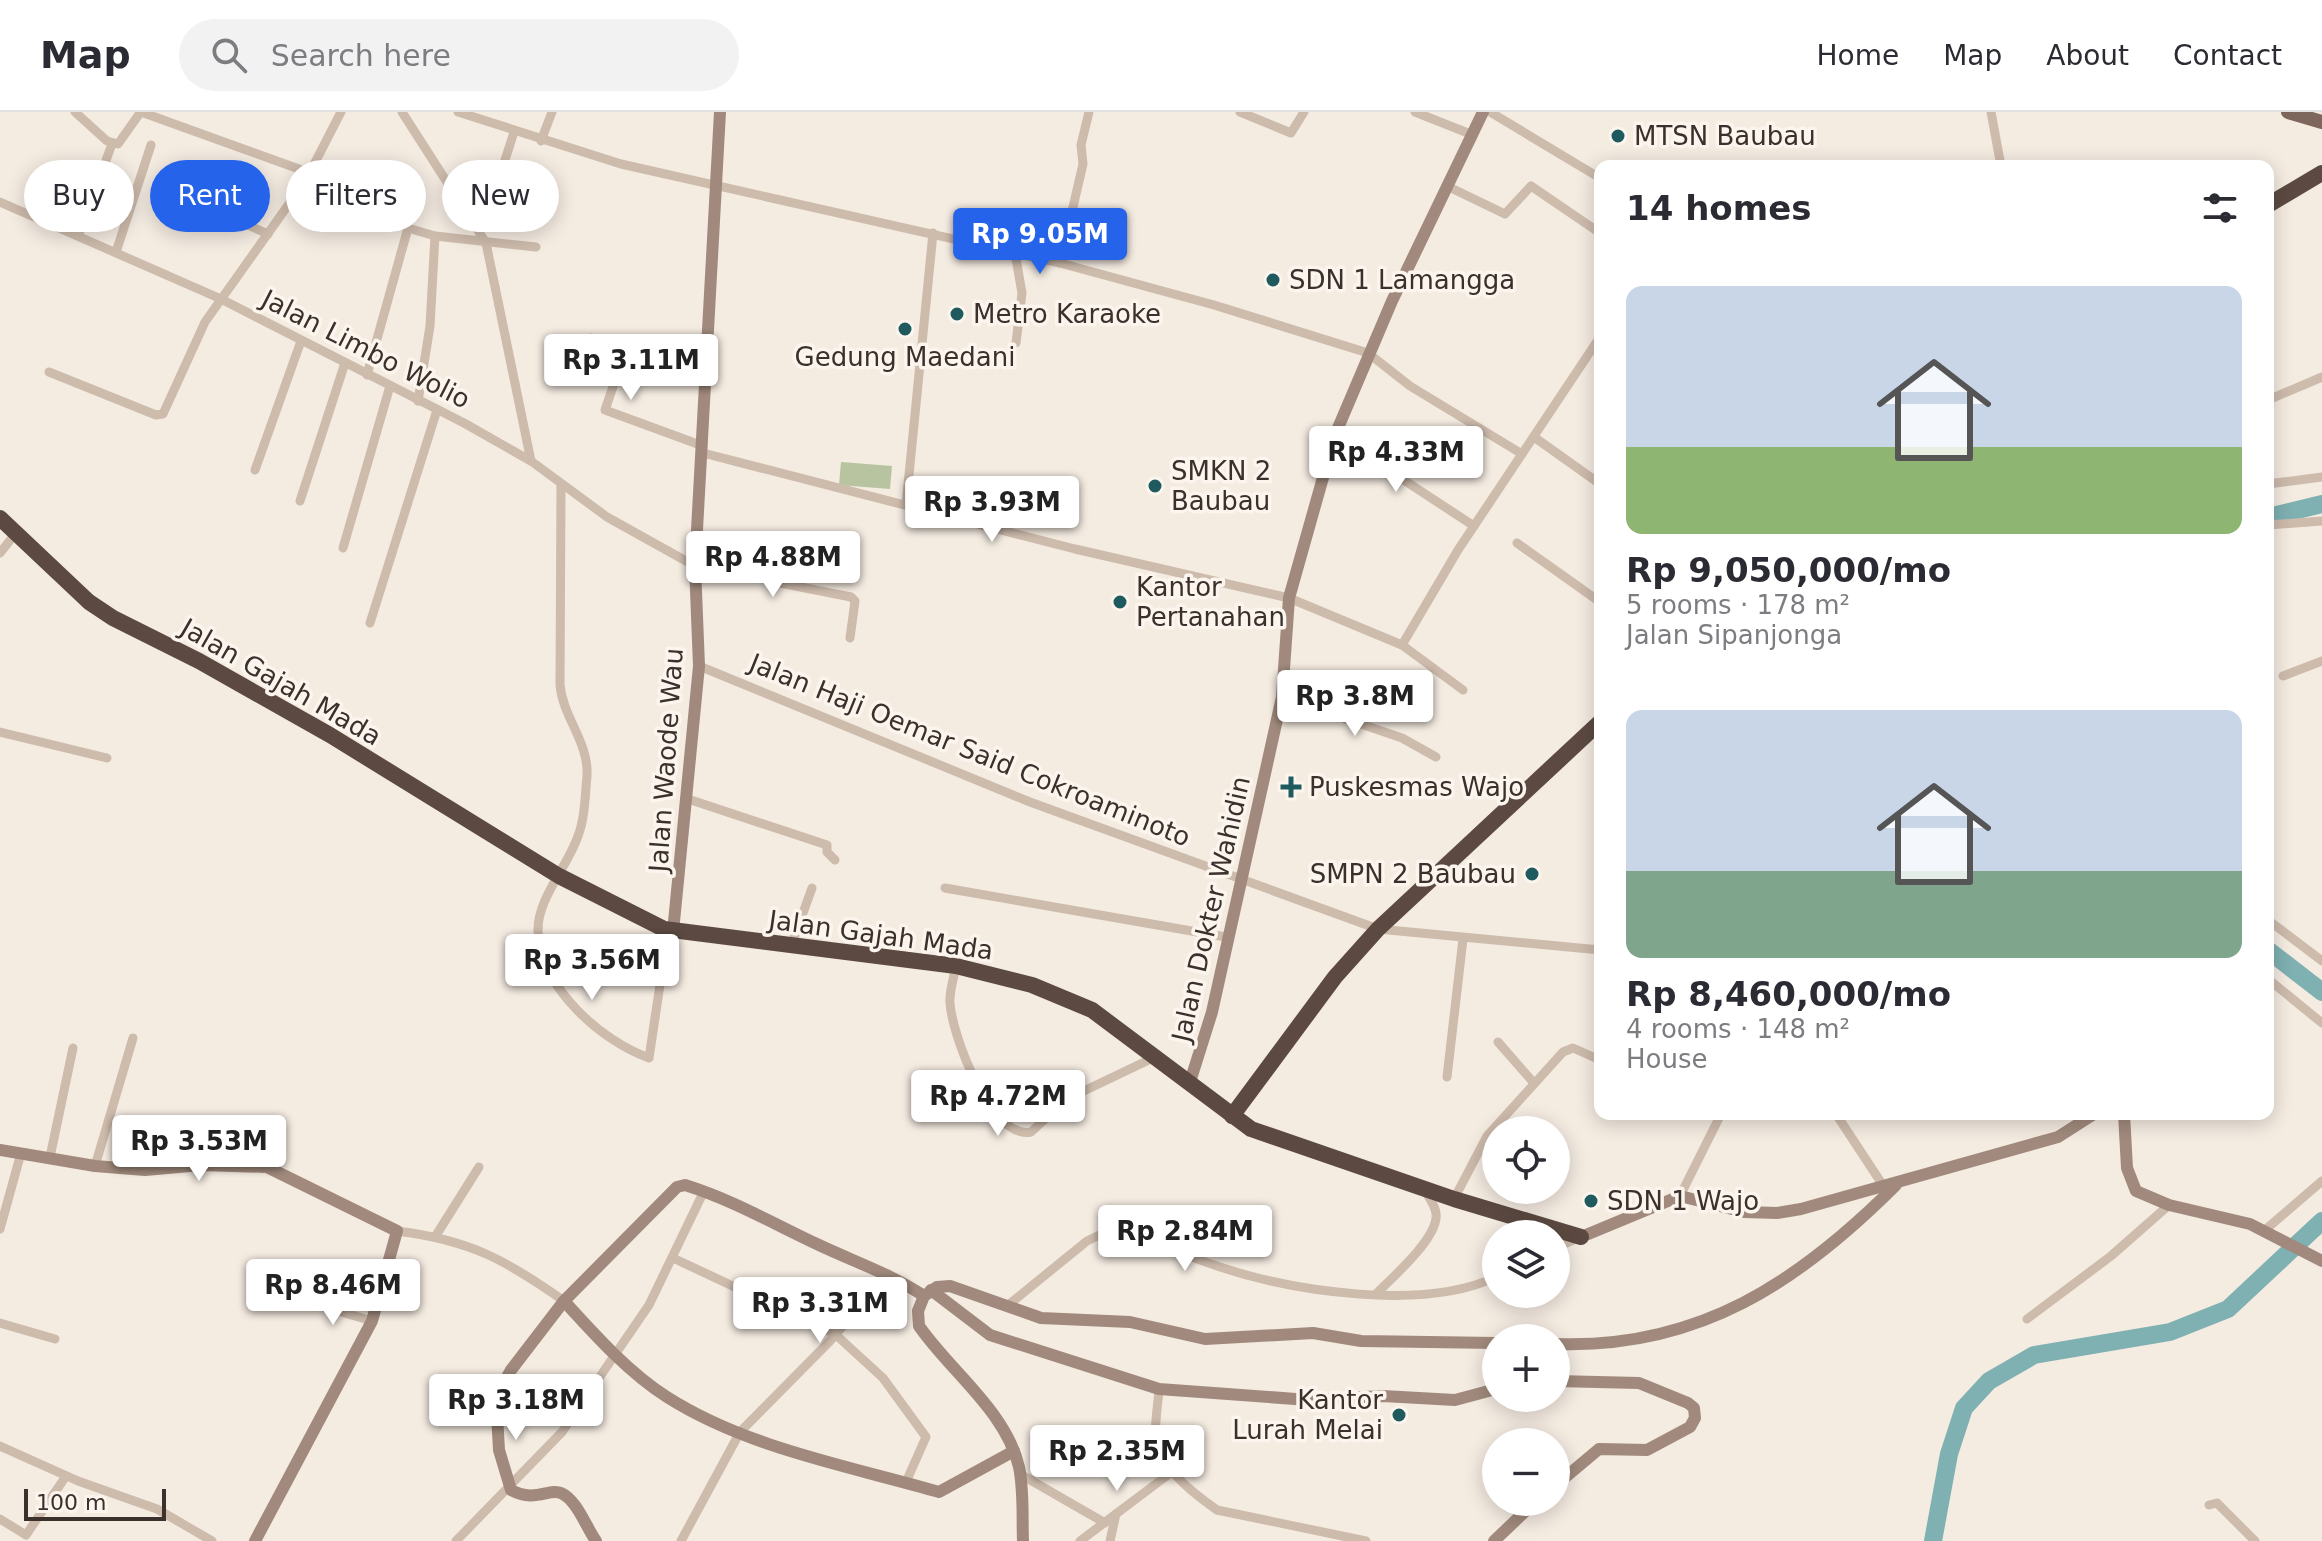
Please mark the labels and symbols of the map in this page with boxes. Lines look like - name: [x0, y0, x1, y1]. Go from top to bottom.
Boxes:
- place label: MTSN Baubau: [1634, 121, 1816, 151]
- marker: MTSN Baubau: [1609, 127, 1627, 145]
- pin: Rp 9.05M: [957, 208, 1123, 276]
- place label: SDN 1 Lamangga: [1289, 265, 1515, 295]
- marker: SDN 1 Lamangga: [1264, 271, 1282, 289]
- street label: Jalan Limbo Wolio: [255, 283, 475, 414]
- place label: Metro Karaoke: [973, 299, 1161, 329]
- marker: Metro Karaoke: [948, 305, 966, 323]
- marker: Gedung Maedani: [896, 320, 914, 338]
- pin: Rp 3.11M: [548, 334, 714, 402]
- place label: Gedung Maedani: [795, 342, 1015, 372]
- pin: Rp 4.33M: [1313, 426, 1479, 494]
- place label: SMKN 2 Baubau: [1171, 456, 1271, 516]
- pin: Rp 3.93M: [909, 476, 1075, 544]
- marker: SMKN 2 Baubau: [1146, 477, 1164, 495]
- pin: Rp 4.88M: [690, 531, 856, 599]
- place label: Kantor Pertanahan: [1136, 572, 1285, 632]
- marker: Kantor Pertanahan: [1111, 593, 1129, 611]
- street label: Jalan Gajah Mada: [174, 611, 386, 752]
- street label: Jalan Waode Wau: [643, 647, 689, 875]
- street label: Jalan Haji Oemar Said Cokroaminoto: [743, 647, 1195, 852]
- pin: Rp 3.8M: [1281, 670, 1429, 738]
- place label: Puskesmas Wajo: [1309, 772, 1524, 802]
- street label: Jalan Dokter Wahidin: [1165, 773, 1256, 1047]
- marker: Puskesmas Wajo: [1280, 776, 1302, 798]
- place label: SMPN 2 Baubau: [1310, 859, 1516, 889]
- marker: SMPN 2 Baubau: [1523, 865, 1541, 883]
- street label: Jalan Gajah Mada: [765, 904, 995, 966]
- pin: Rp 3.56M: [509, 934, 675, 1002]
- pin: Rp 4.72M: [915, 1070, 1081, 1138]
- pin: Rp 3.53M: [116, 1115, 282, 1183]
- place label: SDN 1 Wajo: [1607, 1186, 1759, 1216]
- marker: SDN 1 Wajo: [1582, 1192, 1600, 1210]
- pin: Rp 2.84M: [1102, 1205, 1268, 1273]
- pin: Rp 8.46M: [250, 1259, 416, 1327]
- pin: Rp 3.31M: [737, 1277, 903, 1345]
- pin: Rp 3.18M: [433, 1374, 599, 1442]
- place label: Kantor Lurah Melai: [1232, 1385, 1383, 1445]
- marker: Kantor Lurah Melai: [1390, 1406, 1408, 1424]
- pin: Rp 2.35M: [1034, 1425, 1200, 1493]
- scale bar: [24, 1485, 166, 1521]

